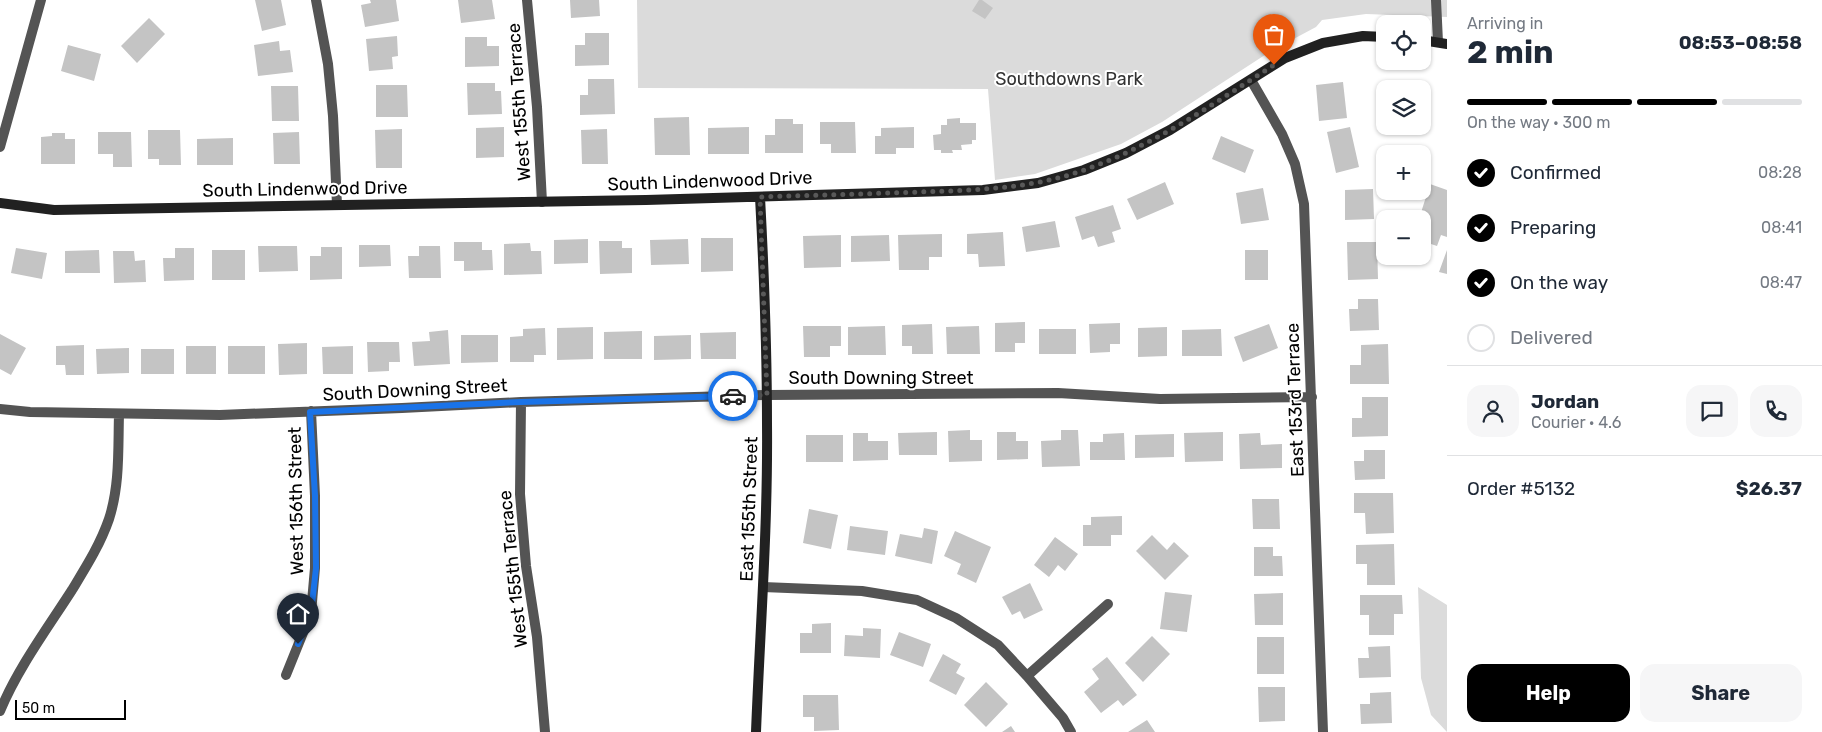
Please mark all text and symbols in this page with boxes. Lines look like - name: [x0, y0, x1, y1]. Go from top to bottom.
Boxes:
- pin: [1253, 14, 1295, 65]
- text: Arriving in: [1467, 14, 1543, 33]
- map controls: [1376, 15, 1431, 265]
- button: locate: [1376, 15, 1431, 70]
- icon: bag: [1260, 21, 1288, 49]
- street label: West 155th Terrace: [503, 22, 535, 182]
- text: 08:53–08:58: [1679, 31, 1802, 54]
- text: 2 min: [1467, 33, 1554, 71]
- park label: Southdowns Park: [995, 68, 1143, 90]
- button: layers: [1376, 80, 1431, 135]
- text: On the way · 300 m: [1467, 113, 1610, 132]
- button: +: [1376, 145, 1431, 200]
- icon: check: [1467, 159, 1495, 187]
- text: Confirmed: [1510, 161, 1601, 184]
- text: 08:28: [1758, 163, 1802, 182]
- street label: South Lindenwood Drive: [607, 166, 813, 196]
- street label: South Lindenwood Drive: [202, 176, 408, 202]
- button: −: [1376, 210, 1431, 265]
- icon: check: [1467, 214, 1495, 242]
- text: Preparing: [1510, 216, 1596, 239]
- text: 08:41: [1761, 218, 1802, 237]
- icon: check: [1467, 269, 1495, 297]
- text: On the way: [1510, 271, 1608, 294]
- text: 08:47: [1760, 273, 1802, 292]
- street label: East 153rd Terrace: [1281, 323, 1309, 477]
- text: Delivered: [1510, 326, 1593, 349]
- street label: South Downing Street: [788, 367, 974, 389]
- courier: [708, 371, 758, 421]
- street label: South Downing Street: [322, 374, 508, 406]
- icon: car: [719, 382, 747, 410]
- button: person: [1467, 385, 1519, 437]
- button: chat: [1686, 385, 1738, 437]
- button: phone: [1750, 385, 1802, 437]
- text: Jordan: [1531, 390, 1599, 413]
- text: Courier · 4.6: [1531, 413, 1621, 432]
- street label: West 156th Street: [284, 427, 308, 575]
- street label: East 155th Street: [735, 436, 763, 582]
- text: Order #5132: [1467, 477, 1575, 500]
- text: $26.37: [1736, 477, 1802, 500]
- street label: West 155th Terrace: [494, 489, 532, 649]
- pin: [277, 593, 319, 644]
- icon: home: [284, 600, 312, 628]
- button: Help: [1467, 664, 1630, 722]
- button: Share: [1640, 664, 1802, 722]
- scale bar: [15, 697, 126, 720]
- text: 50 m: [22, 700, 55, 717]

